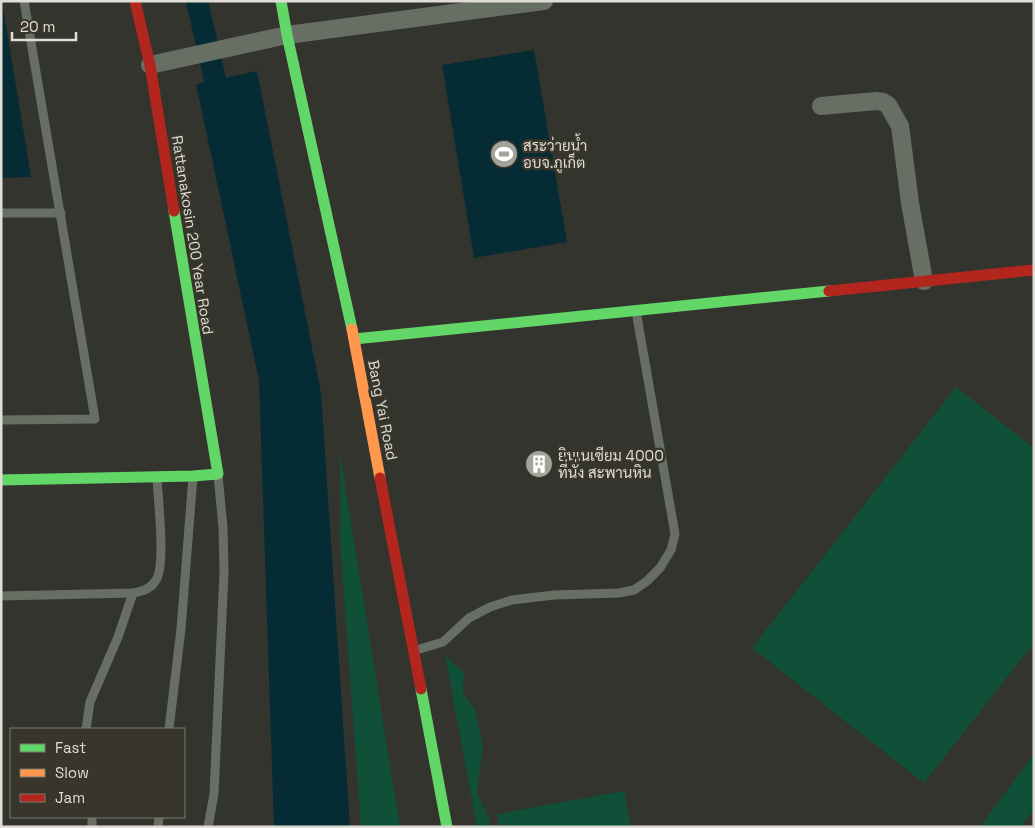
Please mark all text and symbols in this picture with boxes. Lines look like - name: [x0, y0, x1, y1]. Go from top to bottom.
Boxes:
- scale bar: [12, 10, 76, 42]
- text: 20 m: [20, 17, 55, 36]
- place label: สระว่ายน้ำ อบจ.ภูเก็ต: [523, 133, 587, 173]
- street label: Rattanakosin 200 Year Road: [168, 134, 218, 336]
- sports icon: สระว่ายน้ำ อบจ.ภูเก็ต: [489, 139, 519, 169]
- street label: Bang Yai Road: [364, 358, 402, 462]
- place label: ยิมเนเซียม 4000 ที่นั่ง สะพานหิน: [558, 446, 664, 482]
- building icon: ยิมเนเซียม 4000 ที่นั่ง สะพานหิน: [524, 449, 554, 479]
- legend: [10, 728, 185, 818]
- text: Fast: [55, 738, 86, 757]
- text: Slow: [55, 763, 89, 782]
- text: Jam: [55, 788, 85, 807]

